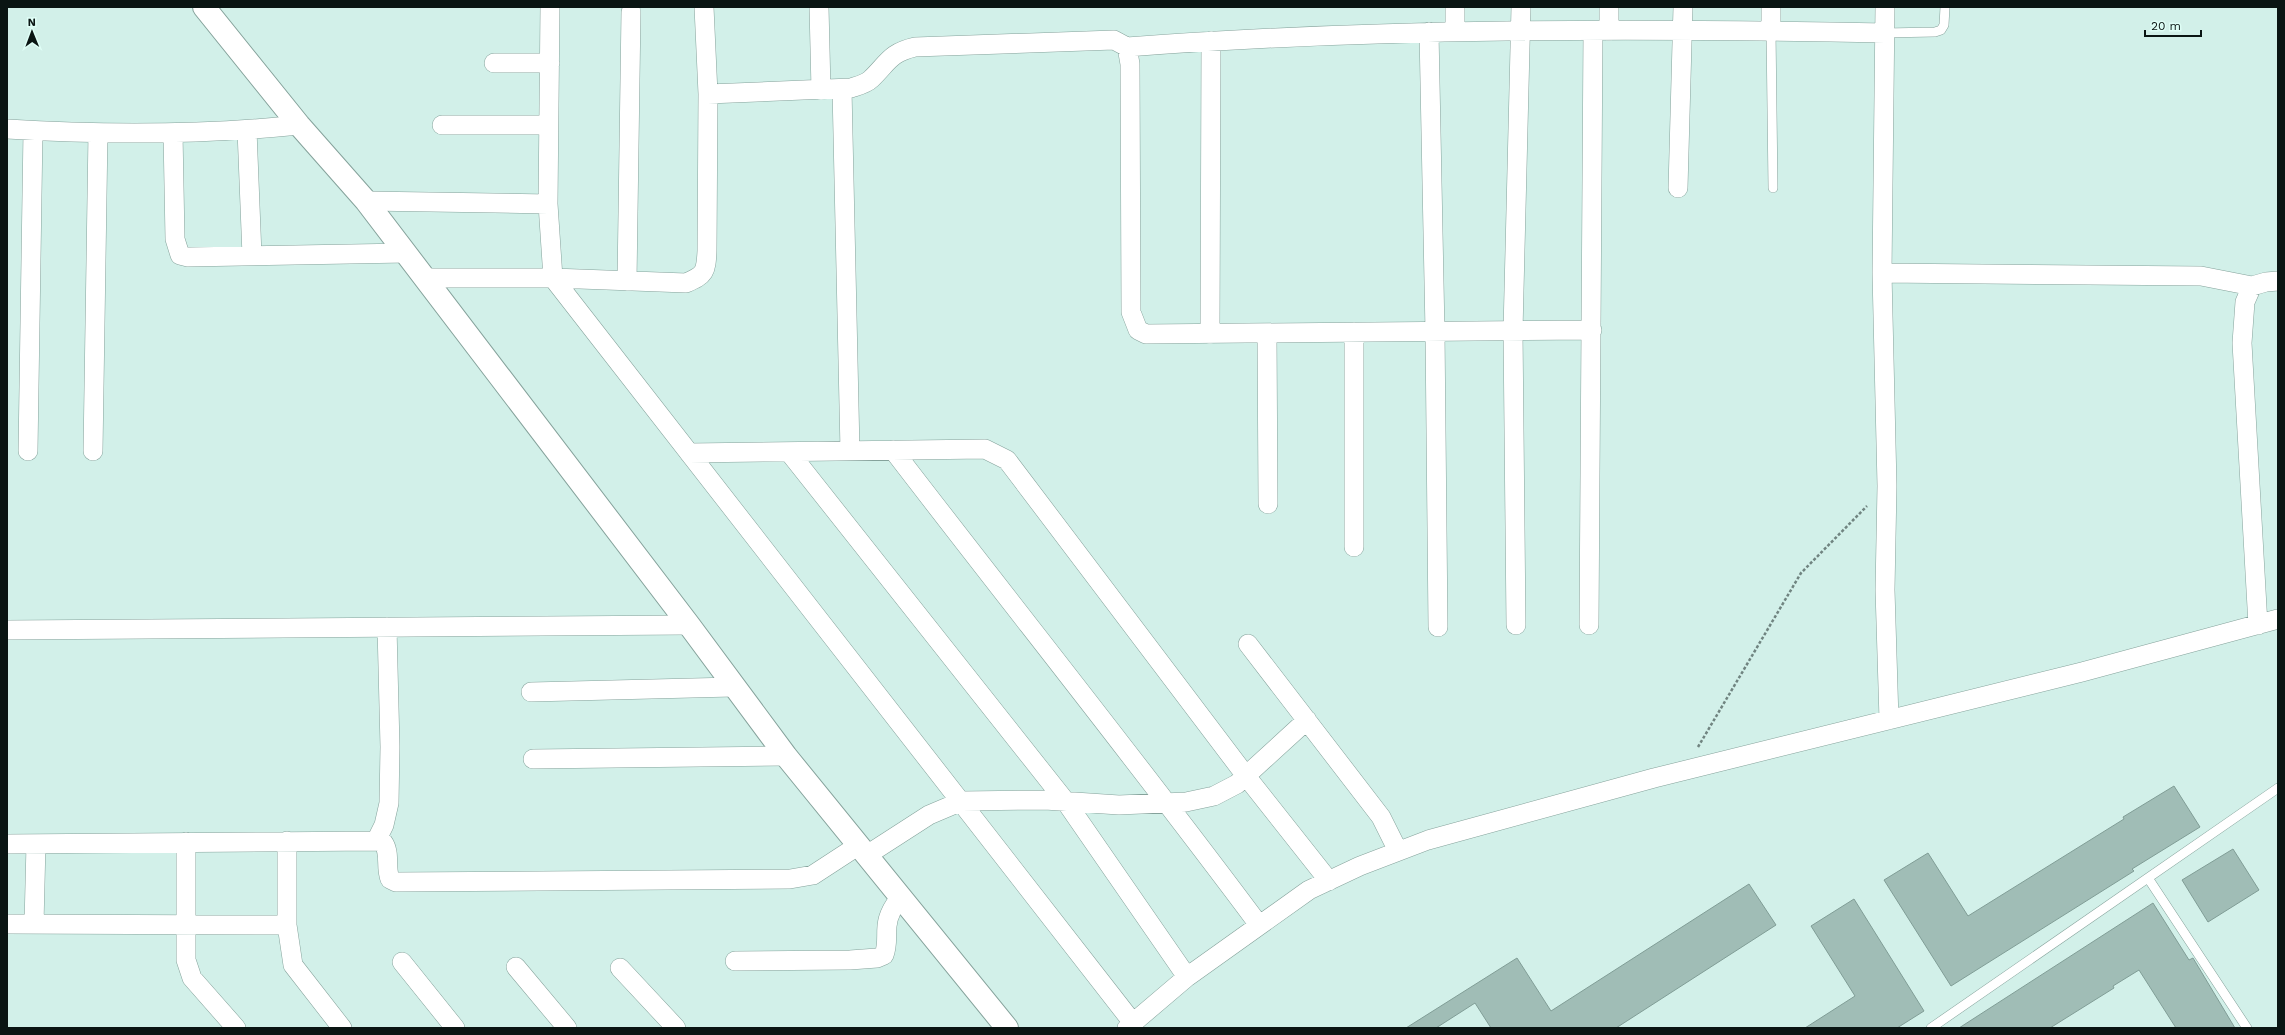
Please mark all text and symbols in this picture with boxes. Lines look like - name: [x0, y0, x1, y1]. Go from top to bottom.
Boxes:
- north arrow: [12, 12, 52, 52]
- scale bar: [2145, 12, 2201, 38]
- text: N: [28, 16, 36, 29]
- text: 20 m: [2151, 19, 2181, 33]

